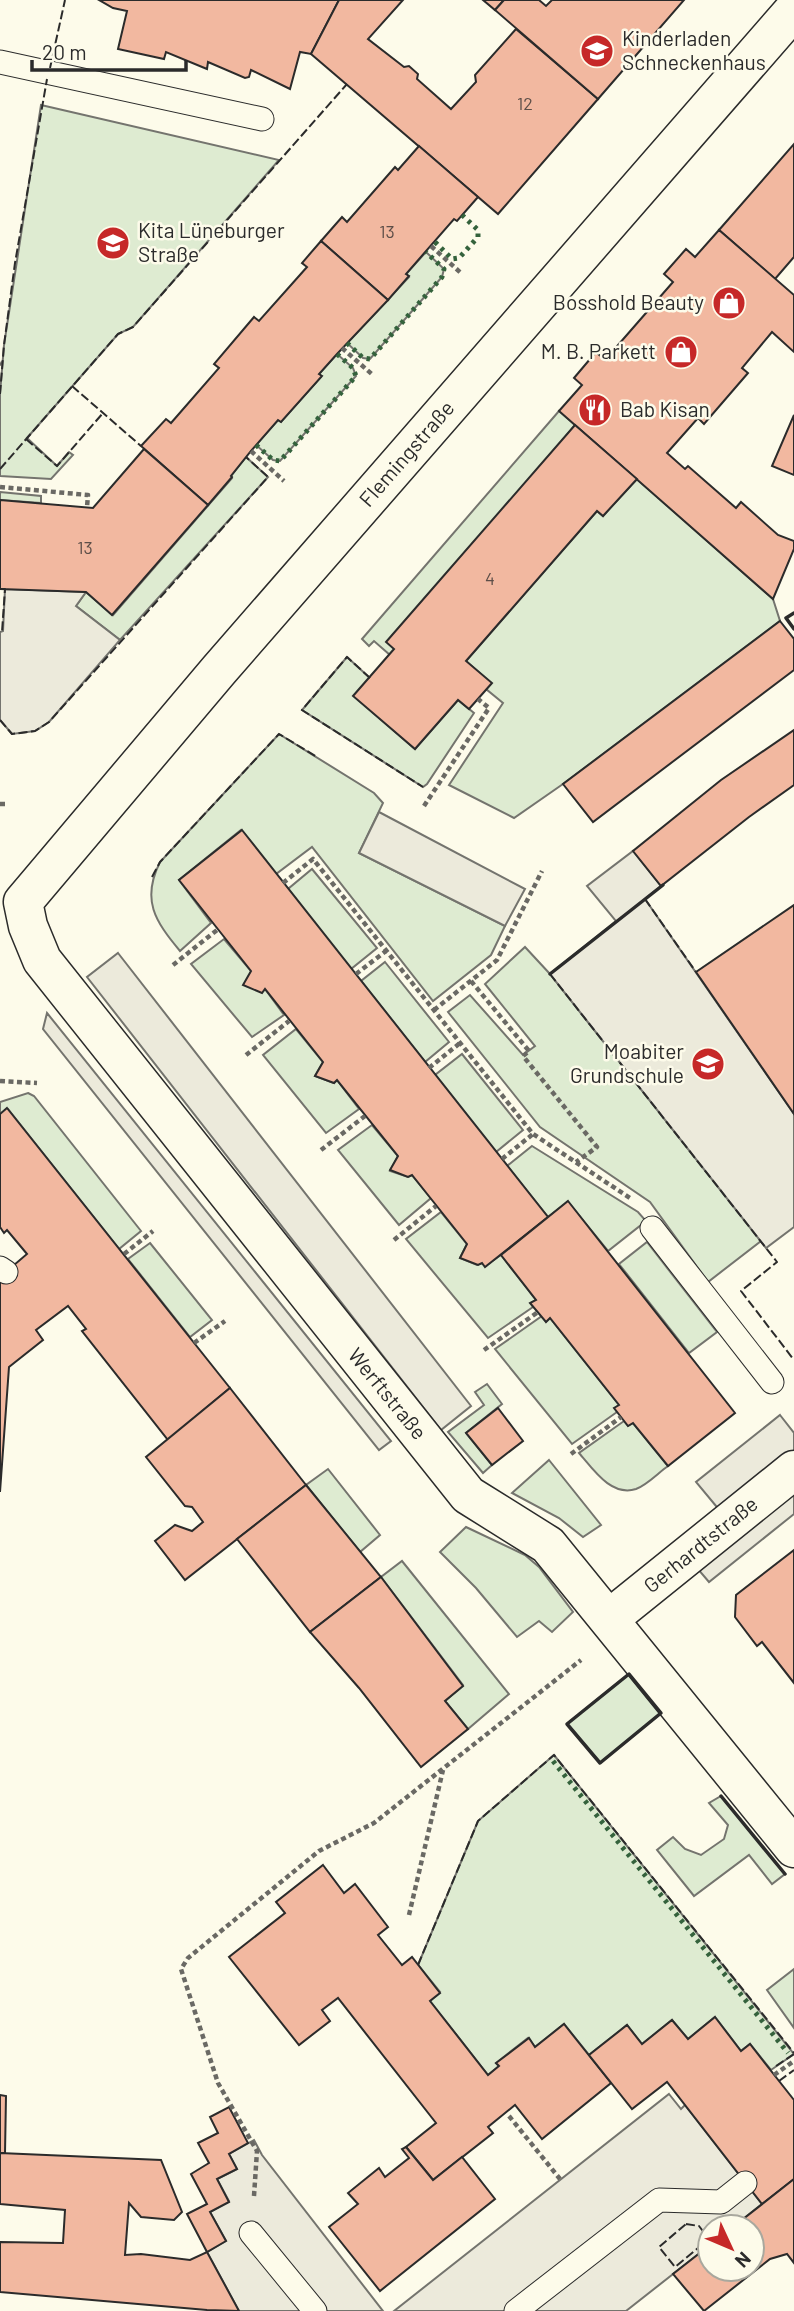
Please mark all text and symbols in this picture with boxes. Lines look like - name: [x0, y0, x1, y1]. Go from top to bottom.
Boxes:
- place label: Kinderladen Schneckenhaus: [622, 25, 766, 74]
- scale bar: [32, 28, 186, 72]
- school or university icon: Kinderladen Schneckenhaus: [578, 32, 616, 70]
- text: 20 m: [42, 39, 87, 64]
- house number: 12: [517, 92, 533, 114]
- place label: Kita Lüneburger Straße: [138, 217, 285, 266]
- house number: 13: [379, 220, 395, 242]
- school or university icon: Kita Lüneburger Straße: [94, 224, 132, 262]
- shop icon: Bosshold Beauty: [710, 284, 748, 322]
- place label: Bosshold Beauty: [553, 289, 704, 314]
- shop icon: M. B. Parkett: [662, 333, 700, 371]
- place label: M. B. Parkett: [541, 338, 656, 363]
- restaurant icon: Bab Kisan: [576, 391, 614, 429]
- street label: Flemingstraße: [353, 395, 459, 511]
- place label: Bab Kisan: [620, 396, 710, 421]
- house number: 13: [77, 536, 93, 558]
- house number: 4: [485, 567, 495, 589]
- place label: Moabiter Grundschule: [570, 1038, 684, 1087]
- school or university icon: Moabiter Grundschule: [689, 1045, 727, 1083]
- street label: Werftstraße: [344, 1342, 433, 1444]
- street label: Gerhardtstraße: [638, 1490, 762, 1597]
- north arrow: [696, 2213, 766, 2283]
- text: N: [731, 2248, 756, 2273]

